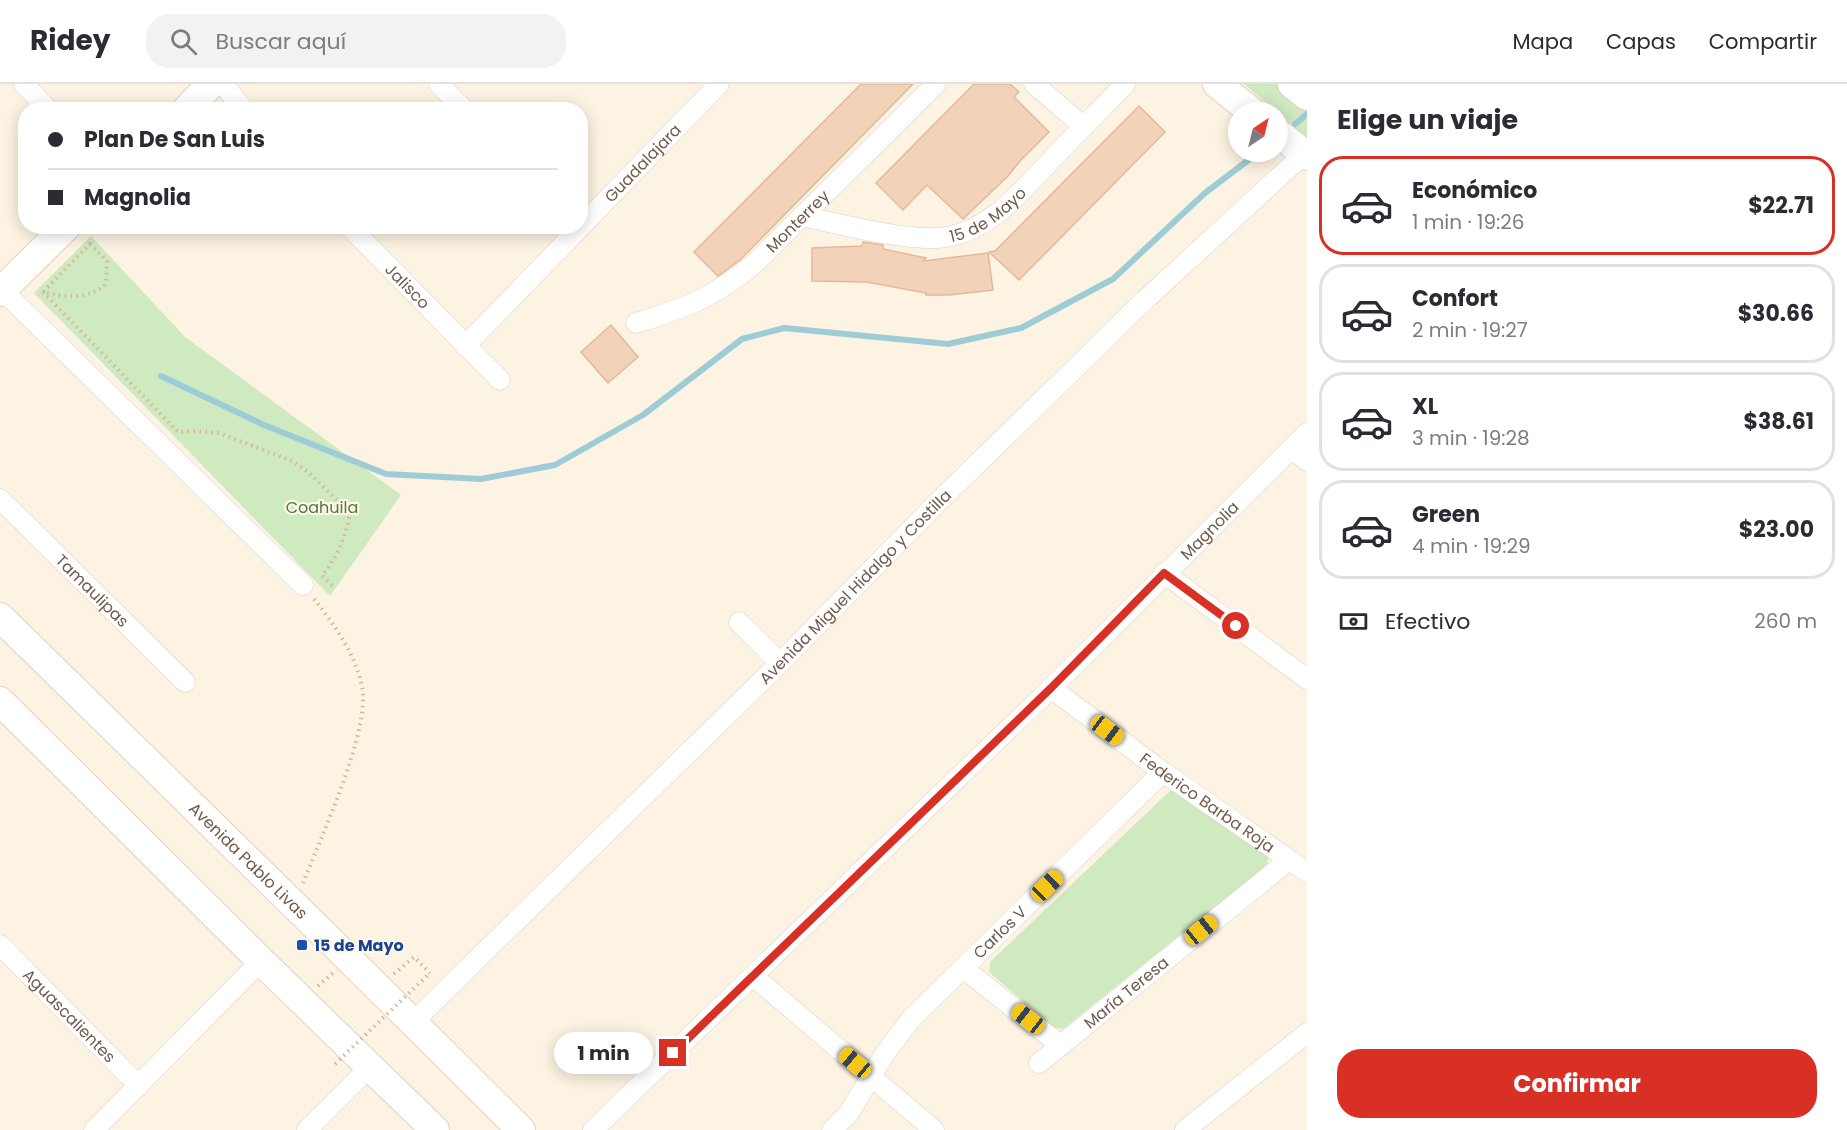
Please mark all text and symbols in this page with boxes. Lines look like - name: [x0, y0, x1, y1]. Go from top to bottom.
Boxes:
- search box: [146, 14, 566, 68]
- text: Ridey: [30, 21, 110, 60]
- icon: search: [167, 25, 200, 58]
- text: Buscar aquí: [215, 26, 346, 57]
- text: Mapa: [1512, 27, 1573, 56]
- text: Capas: [1606, 27, 1676, 56]
- text: Compartir: [1709, 27, 1817, 56]
- text: Elige un viaje: [1337, 101, 1518, 138]
- north arrow: [1228, 102, 1288, 162]
- map controls: [1228, 102, 1288, 162]
- street label: Guadalajara: [599, 118, 686, 207]
- text: Plan De San Luis: [84, 124, 265, 155]
- text: Económico: [1412, 175, 1537, 206]
- icon: car: [1340, 179, 1394, 233]
- text: Magnolia: [84, 182, 191, 213]
- street label: 15 de Mayo: [947, 182, 1031, 248]
- street label: Monterrey: [760, 185, 834, 258]
- text: $22.71: [1748, 190, 1814, 221]
- text: 1 min · 19:26: [1412, 208, 1524, 236]
- street label: Jalisco: [380, 258, 435, 314]
- text: Confort: [1412, 283, 1498, 314]
- icon: car: [1340, 287, 1394, 341]
- text: $30.66: [1738, 298, 1814, 329]
- text: 2 min · 19:27: [1412, 316, 1528, 344]
- text: XL: [1412, 391, 1438, 422]
- icon: car: [1340, 395, 1394, 449]
- text: $38.61: [1743, 406, 1814, 437]
- text: 3 min · 19:28: [1412, 424, 1530, 452]
- street label: Avenida Miguel Hidalgo y Costilla: [754, 484, 956, 689]
- park label: Coahuila: [286, 496, 358, 519]
- street label: Magnolia: [1175, 496, 1244, 565]
- text: Green: [1412, 499, 1480, 530]
- icon: car: [1340, 503, 1394, 557]
- text: $23.00: [1739, 514, 1814, 545]
- text: 4 min · 19:29: [1412, 532, 1531, 560]
- street label: Tamaulipas: [51, 549, 134, 632]
- icon: cash: [1337, 605, 1370, 638]
- text: Efectivo: [1385, 606, 1470, 637]
- text: 260 m: [1754, 607, 1817, 635]
- route start: [1222, 612, 1249, 639]
- car: [1087, 712, 1127, 748]
- street label: Federico Barba Roja: [1135, 747, 1280, 858]
- street label: Avenida Pablo Livas: [184, 797, 313, 924]
- car: [1028, 867, 1066, 905]
- street label: Carlos V: [968, 900, 1032, 964]
- car: [1181, 912, 1221, 948]
- place label: 15 de Mayo: [314, 934, 404, 957]
- marker: 15 de Mayo: [295, 938, 309, 952]
- street label: María Teresa: [1079, 951, 1173, 1034]
- street label: Aguascalientes: [18, 963, 121, 1068]
- car: [1008, 1001, 1048, 1037]
- callout: 1 min: [553, 1032, 652, 1074]
- text: 1 min: [577, 1039, 630, 1067]
- route end: [659, 1039, 686, 1066]
- car: [835, 1045, 875, 1081]
- button: Confirmar: [1337, 1049, 1817, 1118]

